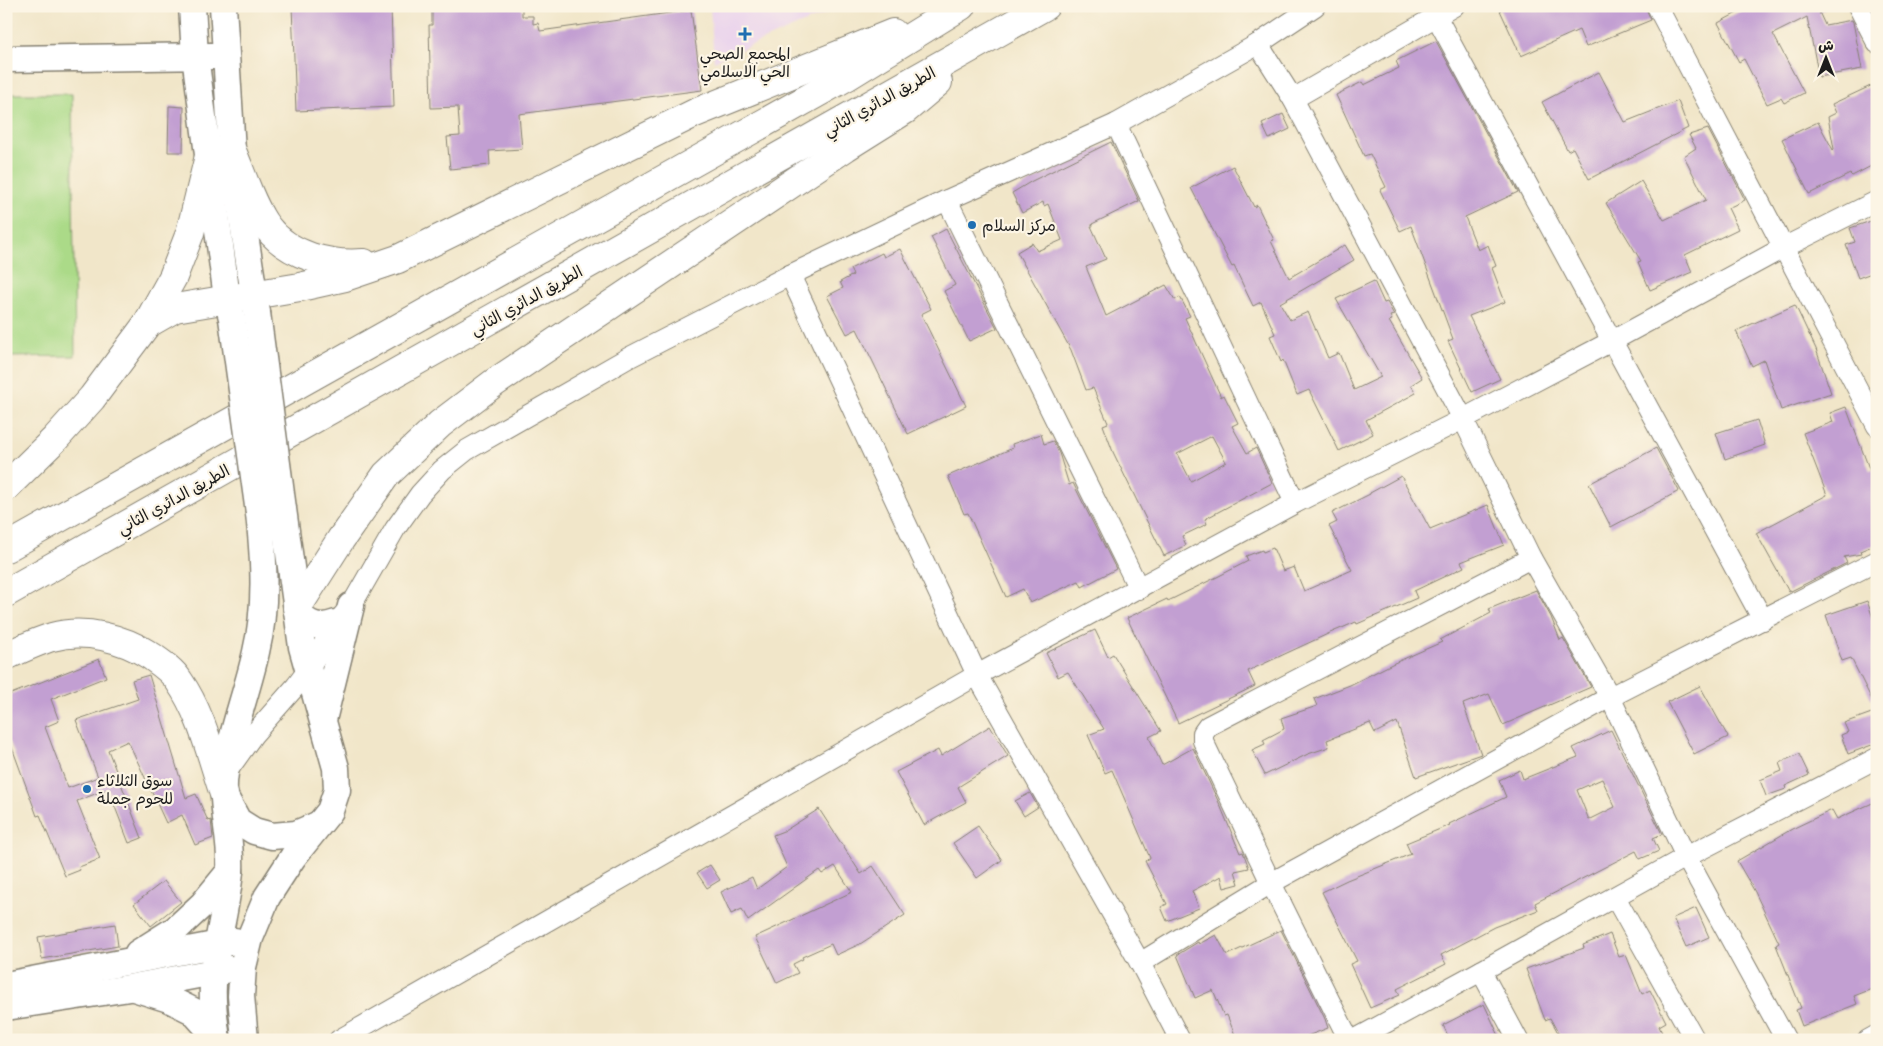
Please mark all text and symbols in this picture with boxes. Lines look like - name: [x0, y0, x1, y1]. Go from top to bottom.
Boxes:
- marker: المجمع الصحي الحي الاسلامي: [738, 27, 752, 41]
- north arrow: [1800, 32, 1850, 82]
- text: ش: [1818, 35, 1834, 54]
- place label: المجمع الصحي الحي الاسلامي: [700, 42, 790, 86]
- street label: الطريق الدائري الثاني: [819, 61, 941, 145]
- place label: مركز السلام: [982, 214, 1056, 238]
- marker: مركز السلام: [966, 219, 978, 231]
- street label: الطريق الدائري الثاني: [466, 260, 588, 344]
- street label: الطريق الدائري الثاني: [113, 459, 235, 543]
- place label: سوق الثلاثاء للحوم جملة: [97, 769, 173, 811]
- marker: سوق الثلاثاء للحوم جملة: [81, 783, 93, 795]

